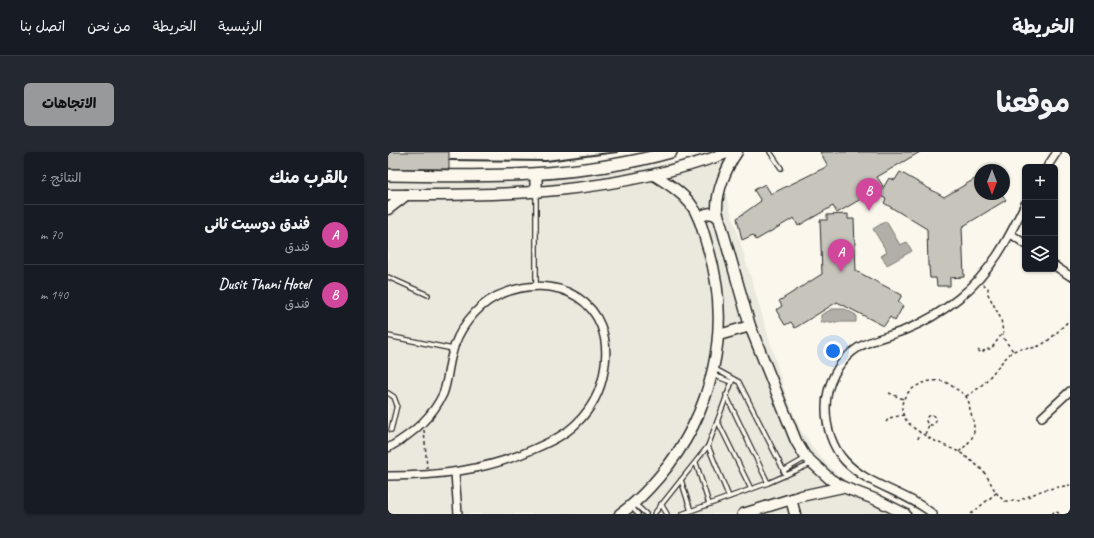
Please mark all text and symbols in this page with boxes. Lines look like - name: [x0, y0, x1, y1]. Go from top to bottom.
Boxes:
- text: الخريطة: [1012, 15, 1074, 39]
- text: اتصل بنا: [20, 18, 65, 35]
- text: من نحن: [87, 18, 131, 35]
- text: الخريطة: [153, 18, 196, 35]
- text: الرئيسية: [218, 18, 262, 35]
- button: الاتجاهات: [24, 83, 114, 126]
- text: موقعنا: [996, 85, 1070, 120]
- north arrow: [974, 164, 1010, 200]
- map controls: [1022, 164, 1058, 272]
- button: +: [1022, 164, 1058, 200]
- text: بالقرب منك: [269, 167, 348, 188]
- text: النتائج: 2: [40, 170, 82, 186]
- pin: B: [856, 178, 882, 211]
- button: −: [1022, 200, 1058, 236]
- text: فندق دوسيت ثانى: [205, 215, 310, 234]
- text: 70 m: [40, 227, 62, 243]
- text: A: [332, 227, 338, 243]
- button: layers: [1022, 236, 1058, 272]
- text: فندق: [285, 239, 310, 255]
- pin: A: [828, 239, 854, 272]
- text: Dusit Thani Hotel: [219, 275, 310, 294]
- text: 140 m: [40, 287, 68, 303]
- text: B: [332, 287, 338, 303]
- text: فندق: [285, 296, 310, 312]
- your location: [823, 341, 843, 361]

